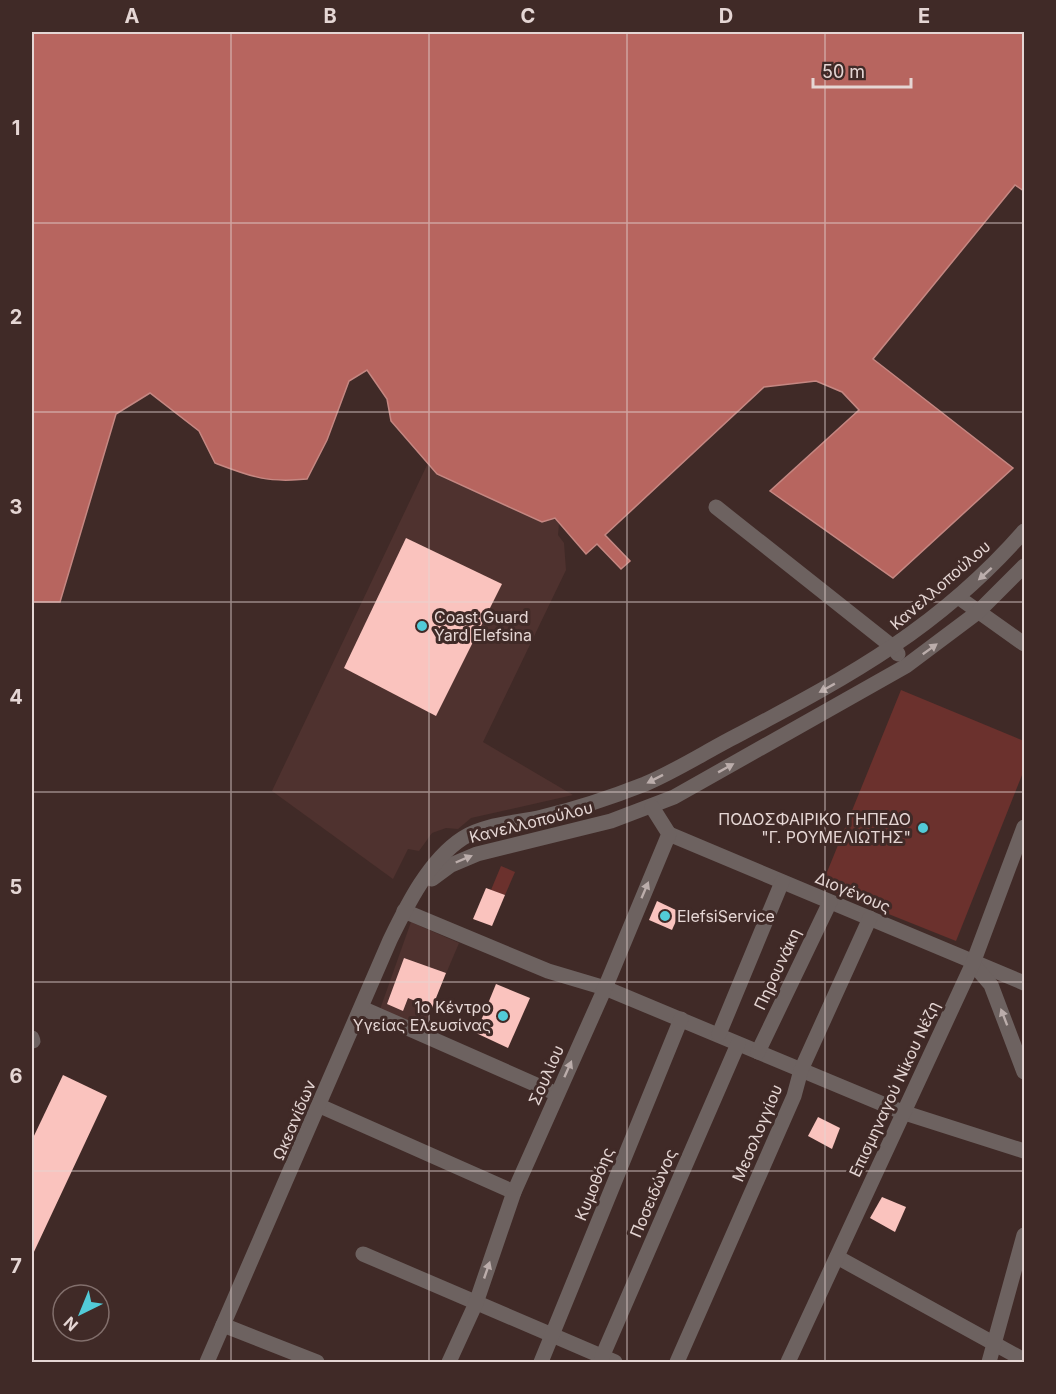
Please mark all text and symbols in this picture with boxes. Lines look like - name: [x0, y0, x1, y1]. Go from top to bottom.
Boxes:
- text: A: [125, 4, 140, 28]
- text: B: [323, 4, 337, 28]
- text: C: [521, 4, 535, 28]
- text: D: [719, 4, 733, 28]
- text: E: [918, 4, 930, 28]
- scale bar: [813, 51, 910, 89]
- text: 50 m: [822, 61, 865, 82]
- text: 1: [12, 116, 20, 140]
- text: 2: [10, 305, 22, 329]
- text: 3: [10, 495, 22, 519]
- street label: Κανελλοπούλου: [886, 536, 994, 634]
- one-way arrow: [977, 567, 992, 581]
- place label: Coast Guard Yard Elefsina: [434, 607, 532, 645]
- marker: Coast Guard Yard Elefsina: [415, 619, 429, 633]
- one-way arrow: [922, 643, 938, 655]
- one-way arrow: [818, 683, 835, 693]
- text: 4: [9, 685, 23, 709]
- one-way arrow: [718, 763, 734, 774]
- one-way arrow: [646, 774, 663, 783]
- street label: Κανελλοπούλου: [467, 797, 595, 847]
- place label: ΠΟΔΟΣΦΑΙΡΙΚΟ ΓΗΠΕΔΟ "Γ. ΡΟΥΜΕΛΙΩΤΗΣ": [718, 809, 911, 847]
- marker: ΠΟΔΟΣΦΑΙΡΙΚΟ ΓΗΠΕΔΟ "Γ. ΡΟΥΜΕΛΙΩΤΗΣ": [916, 821, 930, 835]
- one-way arrow: [455, 854, 473, 864]
- street label: Διογένους: [812, 867, 894, 917]
- text: 5: [10, 875, 22, 899]
- one-way arrow: [641, 881, 650, 899]
- place label: ElefsiService: [677, 906, 775, 926]
- marker: ElefsiService: [658, 909, 672, 923]
- street label: Πηρουνάκη: [749, 925, 805, 1013]
- place label: 1ο Κέντρο Υγείας Ελευσίνας: [353, 997, 491, 1035]
- street label: Επισμηναγού Νίκου Νέζη: [844, 998, 944, 1180]
- one-way arrow: [999, 1008, 1009, 1026]
- marker: 1ο Κέντρο Υγείας Ελευσίνας: [496, 1009, 510, 1023]
- street label: Σουλίου: [524, 1042, 568, 1108]
- one-way arrow: [564, 1061, 573, 1078]
- text: 6: [10, 1064, 23, 1088]
- street label: Ωκεανίδων: [268, 1077, 320, 1163]
- street label: Μεσολογγίου: [728, 1081, 786, 1185]
- street label: Κυμοθόης: [570, 1144, 618, 1224]
- street label: Ποσειδώνος: [625, 1146, 681, 1240]
- text: 7: [10, 1254, 22, 1278]
- one-way arrow: [483, 1260, 493, 1278]
- north arrow: [51, 1283, 111, 1343]
- text: N: [59, 1312, 82, 1335]

